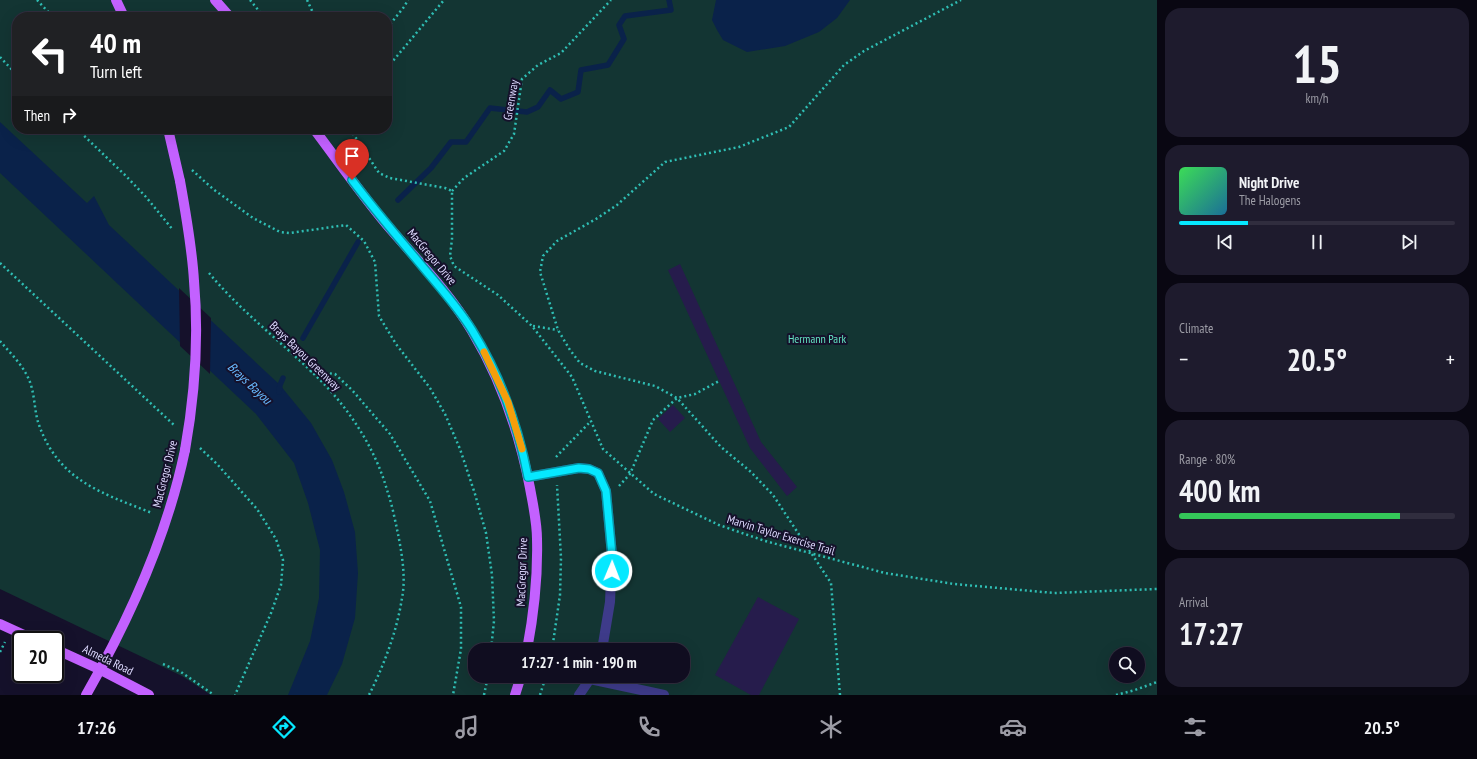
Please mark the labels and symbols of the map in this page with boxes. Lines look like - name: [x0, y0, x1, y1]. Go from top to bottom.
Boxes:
- street label: Greenway: [500, 78, 522, 121]
- pin: [335, 139, 369, 180]
- street label: MacGregor Drive: [405, 226, 460, 288]
- street label: Brays Bayou Greenway: [267, 318, 345, 394]
- park label: Hermann Park: [788, 331, 846, 346]
- water label: Brays Bayou: [224, 359, 276, 409]
- street label: MacGregor Drive: [149, 439, 180, 509]
- street label: Marvin Taylor Exercise Trail: [725, 511, 837, 558]
- street label: MacGregor Drive: [513, 537, 530, 607]
- position arrow: [591, 550, 633, 592]
- speed limit sign: 20: [12, 631, 64, 683]
- street label: Almeda Road: [81, 641, 136, 678]

